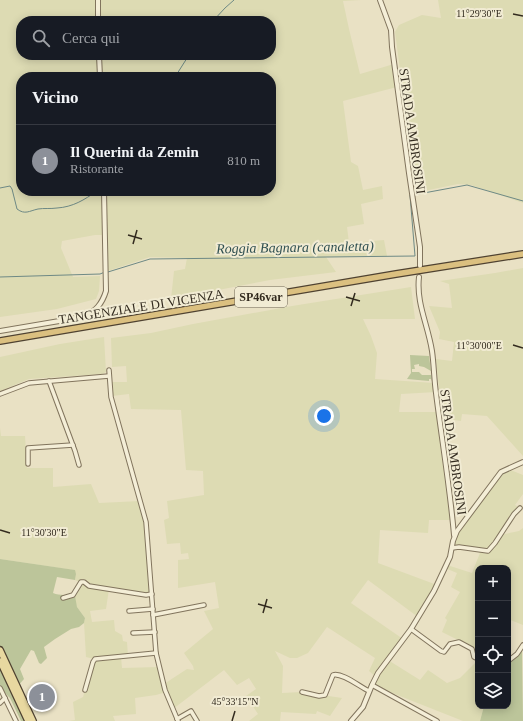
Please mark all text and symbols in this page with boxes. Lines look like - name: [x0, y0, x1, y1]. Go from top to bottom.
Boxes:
- text: 11°29'30"E: [456, 8, 502, 19]
- search box: [16, 16, 276, 60]
- icon: search: [30, 27, 52, 49]
- text: Cerca qui: [62, 30, 120, 46]
- street label: STRADA AMBROSINI: [396, 67, 429, 195]
- text: Vicino: [32, 88, 79, 107]
- text: Il Querini da Zemin: [70, 144, 199, 160]
- text: 1: [42, 153, 48, 168]
- text: 810 m: [227, 153, 260, 168]
- text: Ristorante: [70, 161, 123, 176]
- water label: Roggia Bagnara (canaletta): [215, 239, 374, 257]
- street label: TANGENZIALE DI VICENZA: [57, 286, 225, 327]
- road number: SP46var: [235, 287, 287, 307]
- text: 11°30'00"E: [456, 340, 502, 351]
- street label: STRADA AMBROSINI: [437, 388, 470, 516]
- your location: [314, 406, 334, 426]
- text: 11°30'30"E: [21, 527, 67, 538]
- map controls: [475, 565, 511, 709]
- button: +: [475, 565, 511, 601]
- button: −: [475, 601, 511, 637]
- button: locate: [475, 637, 511, 673]
- button: layers: [475, 673, 511, 709]
- pin: 1: [29, 682, 55, 712]
- text: 45°33'15"N: [211, 696, 259, 707]

